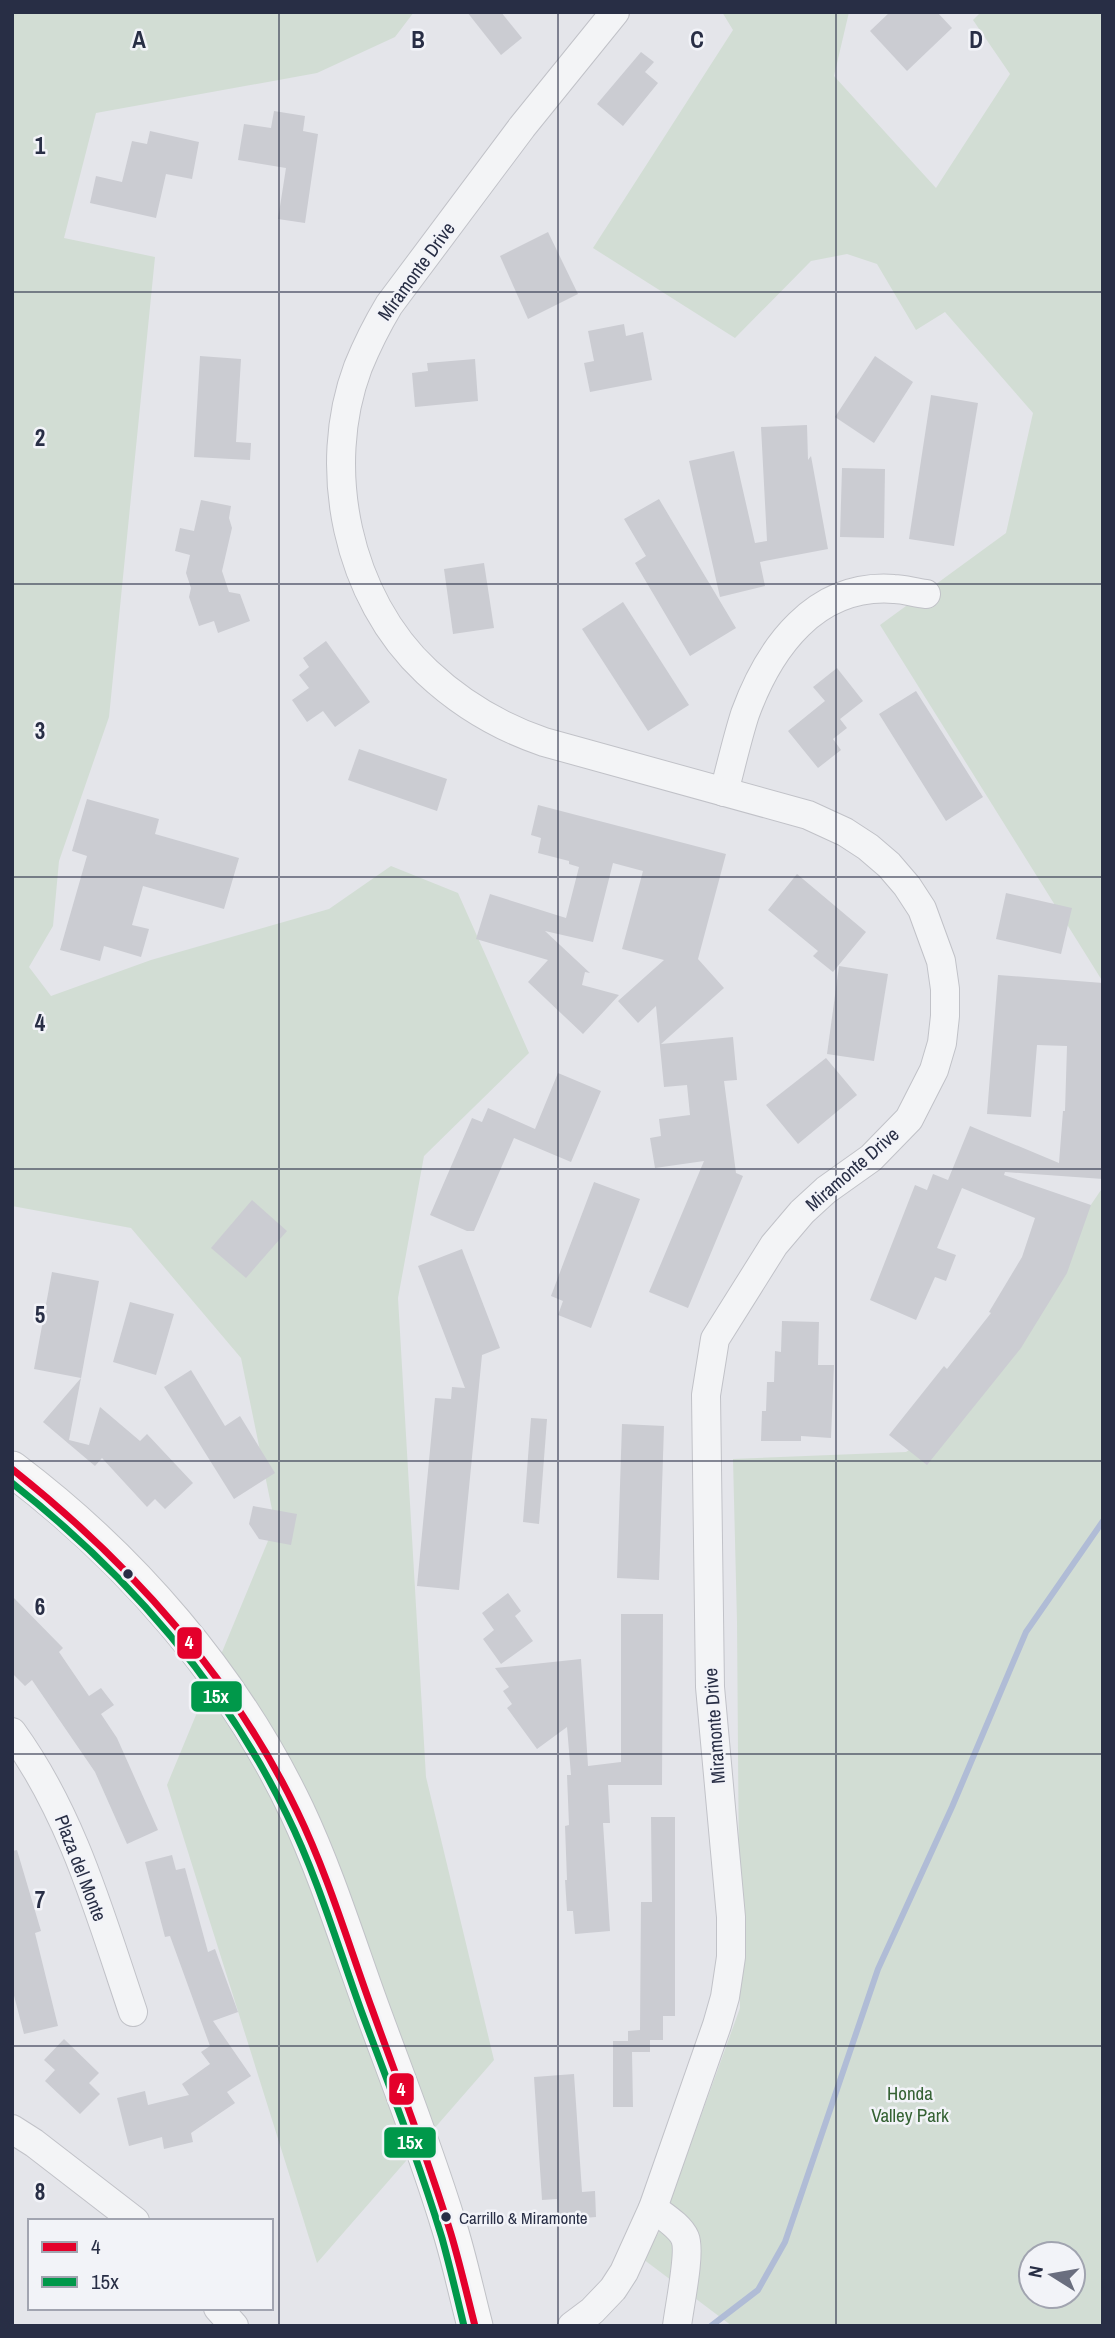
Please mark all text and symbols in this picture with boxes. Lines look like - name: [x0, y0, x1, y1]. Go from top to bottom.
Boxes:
- text: A: [132, 24, 146, 55]
- text: B: [411, 24, 425, 55]
- text: C: [690, 24, 704, 55]
- text: D: [969, 24, 983, 55]
- text: 1: [35, 130, 46, 161]
- street label: Miramonte Drive: [371, 216, 461, 326]
- text: 2: [35, 422, 45, 453]
- text: 3: [35, 715, 45, 746]
- text: 4: [35, 1007, 46, 1038]
- street label: Miramonte Drive: [800, 1121, 904, 1217]
- text: 5: [35, 1299, 45, 1330]
- unlabelled marker: [121, 1567, 135, 1581]
- text: 6: [35, 1591, 45, 1622]
- line badge: 4: [176, 1626, 203, 1660]
- text: 4: [185, 1629, 194, 1655]
- street label: Miramonte Drive: [697, 1667, 731, 1785]
- line badge: 15x: [190, 1680, 243, 1713]
- text: 15x: [203, 1683, 229, 1709]
- street label: Plaza del Monte: [49, 1811, 113, 1925]
- text: 7: [35, 1884, 45, 1915]
- line badge: 4: [388, 2072, 415, 2106]
- text: 4: [397, 2076, 406, 2102]
- park label: Honda Valley Park: [871, 2080, 949, 2128]
- line badge: 15x: [383, 2126, 437, 2159]
- text: 15x: [397, 2129, 423, 2155]
- text: 8: [35, 2176, 45, 2207]
- place label: Carrillo & Miramonte: [459, 2206, 588, 2229]
- marker: Carrillo & Miramonte: [439, 2210, 453, 2224]
- legend: [28, 2219, 273, 2310]
- text: 4: [91, 2232, 101, 2261]
- north arrow: [1017, 2240, 1087, 2310]
- text: N: [1021, 2264, 1049, 2280]
- text: 15x: [91, 2267, 119, 2296]

